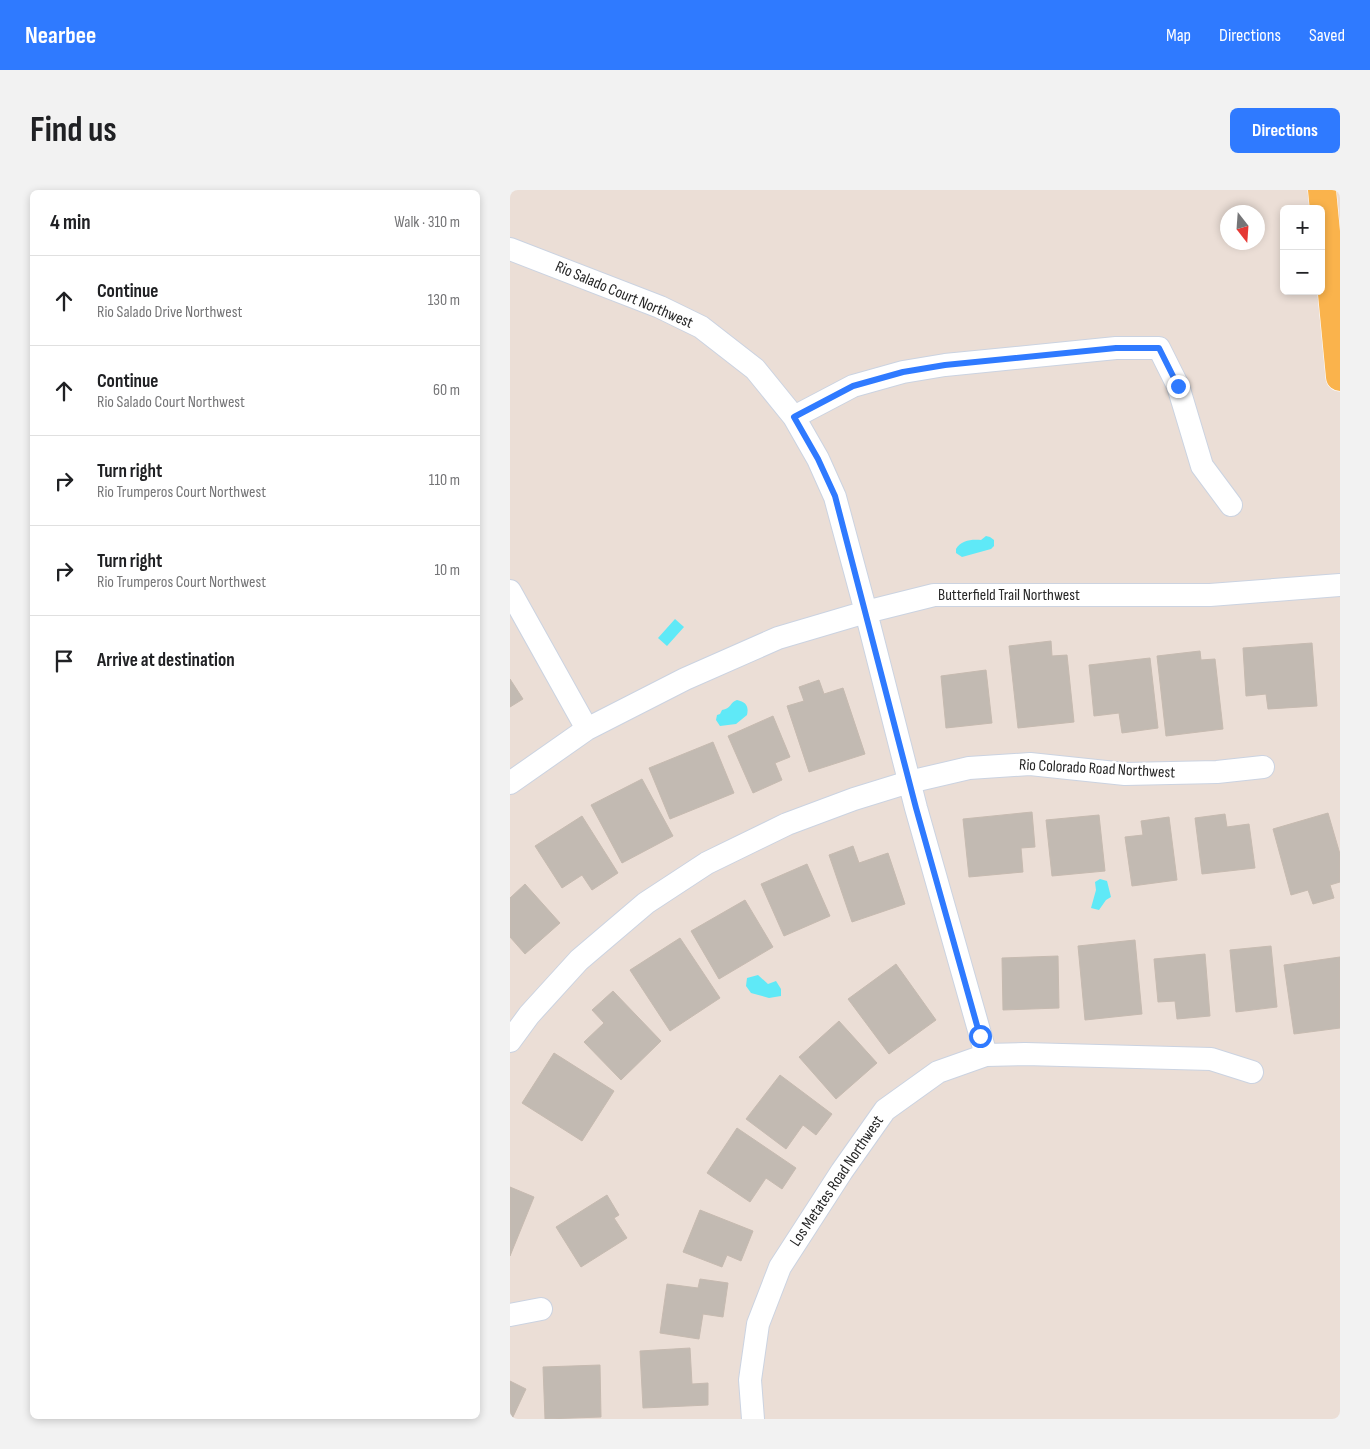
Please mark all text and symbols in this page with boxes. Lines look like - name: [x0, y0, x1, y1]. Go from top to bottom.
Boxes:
- text: Nearbee: [25, 21, 96, 50]
- text: Map: [1166, 25, 1191, 46]
- text: Directions: [1219, 25, 1281, 46]
- text: Saved: [1309, 25, 1345, 46]
- button: Directions: [1230, 108, 1340, 153]
- text: Find us: [30, 109, 117, 152]
- north arrow: [1220, 205, 1265, 250]
- map controls: [1280, 205, 1325, 295]
- button: +: [1280, 205, 1325, 250]
- text: 4 min: [50, 210, 91, 235]
- text: Walk · 310 m: [394, 213, 460, 232]
- button: −: [1280, 250, 1325, 295]
- street label: Rio Salado Court Northwest: [552, 257, 696, 333]
- text: Continue: [97, 280, 158, 303]
- icon: ahead: [50, 287, 78, 315]
- text: 130 m: [428, 291, 460, 310]
- text: Rio Salado Drive Northwest: [97, 303, 242, 322]
- text: Continue: [97, 370, 158, 393]
- route end: [1167, 375, 1190, 398]
- icon: ahead: [50, 377, 78, 405]
- text: 60 m: [433, 381, 460, 400]
- text: Rio Salado Court Northwest: [97, 393, 245, 412]
- text: Turn right: [97, 460, 162, 483]
- icon: right: [50, 467, 78, 495]
- text: 110 m: [429, 471, 460, 490]
- text: Rio Trumperos Court Northwest: [97, 483, 266, 502]
- text: Turn right: [97, 550, 162, 573]
- icon: right: [50, 557, 78, 585]
- text: 10 m: [434, 561, 460, 580]
- text: Rio Trumperos Court Northwest: [97, 573, 266, 592]
- street label: Butterfield Trail Northwest: [938, 586, 1080, 605]
- icon: arrive: [50, 647, 78, 675]
- text: Arrive at destination: [97, 649, 235, 672]
- street label: Rio Colorado Road Northwest: [1018, 755, 1176, 783]
- route start: [969, 1025, 992, 1048]
- street label: Los Metates Road Northwest: [786, 1112, 888, 1250]

